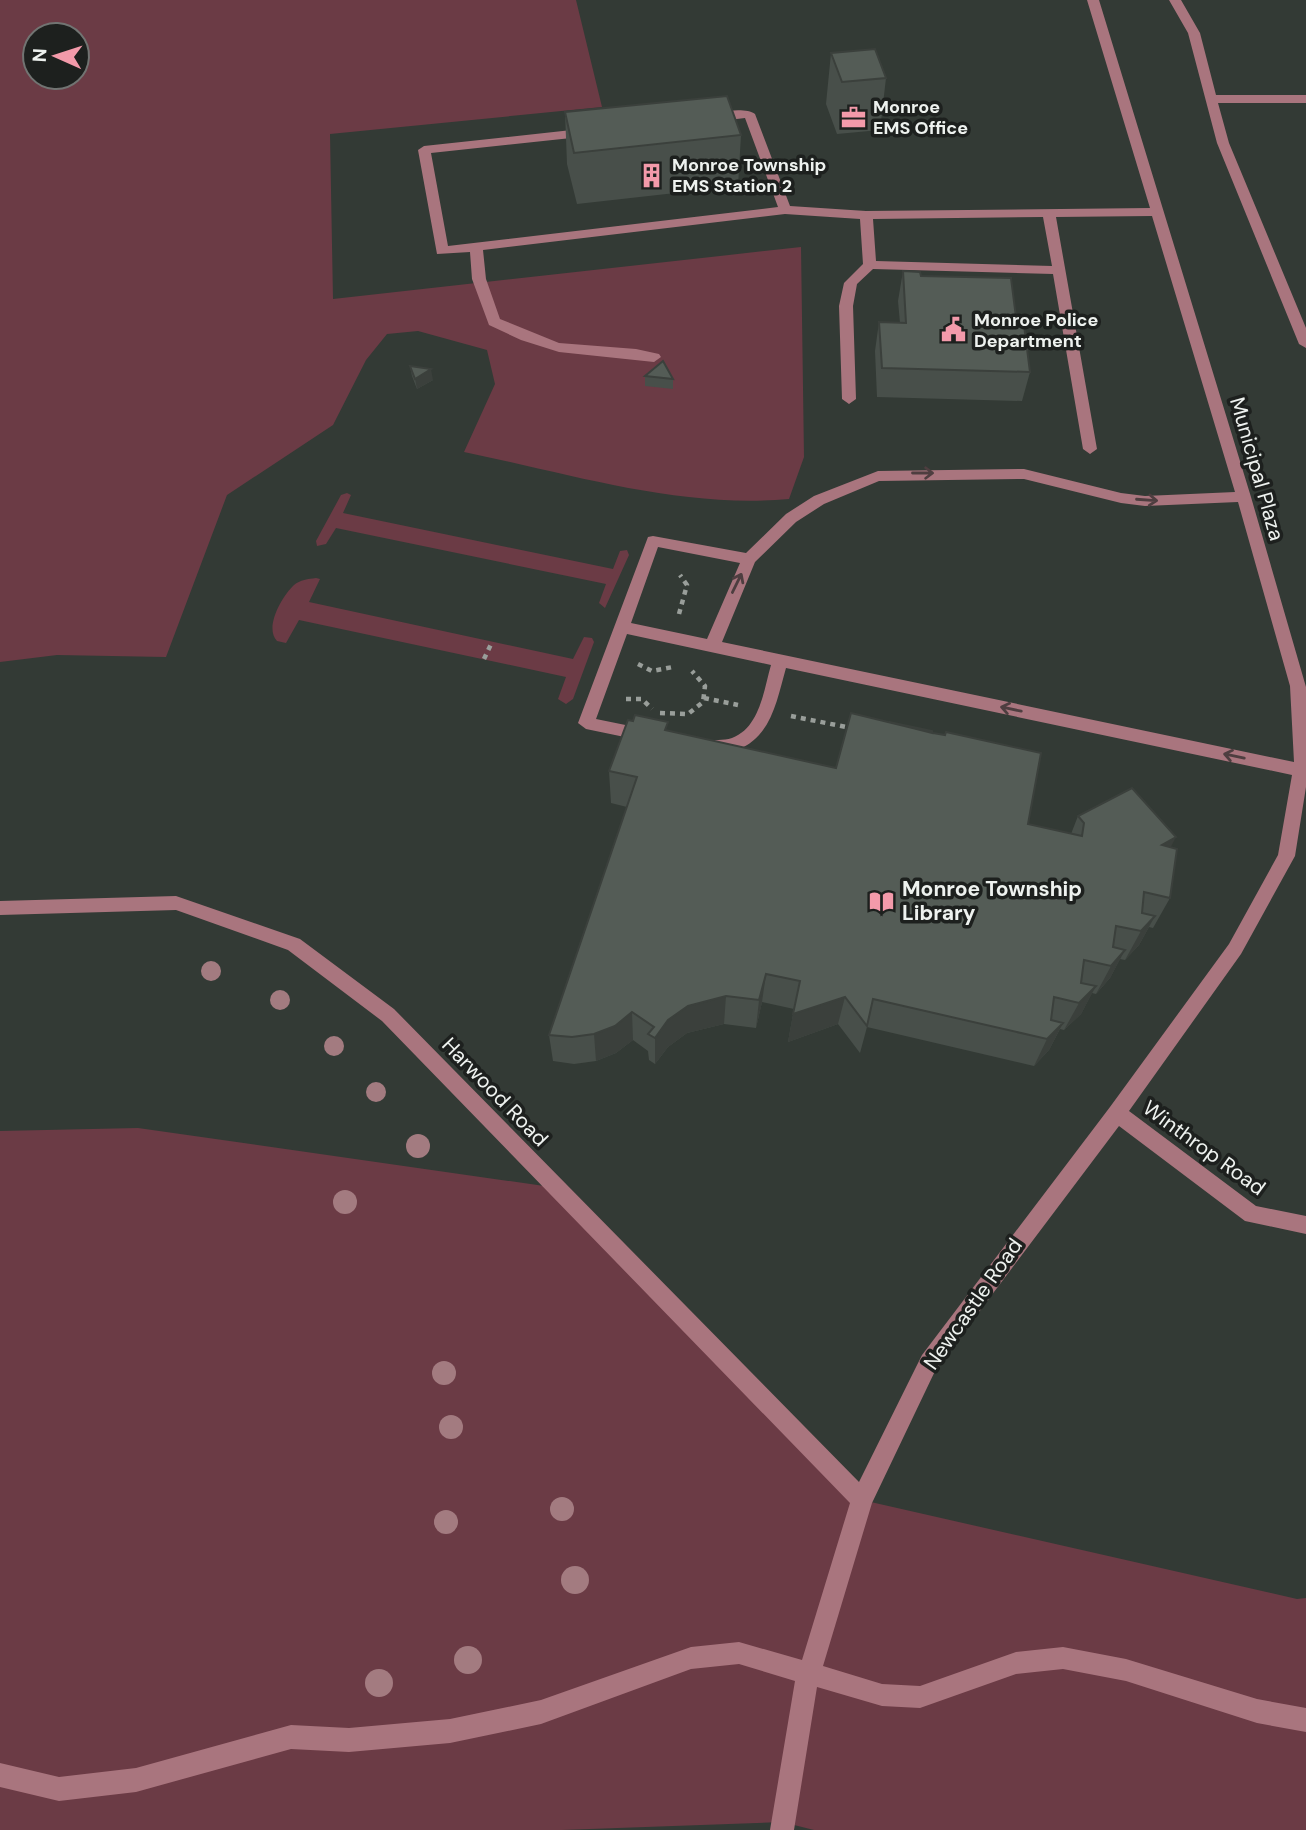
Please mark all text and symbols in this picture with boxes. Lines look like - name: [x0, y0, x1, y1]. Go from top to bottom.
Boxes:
- north arrow: [21, 21, 91, 91]
- text: N: [27, 48, 52, 63]
- place label: Monroe EMS Office: [873, 95, 968, 140]
- office icon: Monroe EMS Office: [839, 103, 867, 131]
- place label: Monroe Township EMS Station 2: [672, 153, 826, 198]
- building icon: Monroe Township EMS Station 2: [638, 161, 666, 189]
- place label: Monroe Police Department: [974, 308, 1099, 353]
- public building icon: Monroe Police Department: [940, 316, 968, 344]
- street label: Municipal Plaza: [1223, 394, 1291, 544]
- one-way arrow: [911, 467, 934, 480]
- one-way arrow: [1135, 494, 1158, 507]
- one-way arrow: [731, 573, 745, 594]
- one-way arrow: [1000, 702, 1023, 716]
- one-way arrow: [1223, 748, 1246, 762]
- place label: Monroe Township Library: [902, 875, 1082, 927]
- library icon: Monroe Township Library: [868, 887, 896, 915]
- street label: Harwood Road: [436, 1031, 554, 1153]
- street label: Winthrop Road: [1137, 1094, 1271, 1202]
- street label: Newcastle Road: [917, 1233, 1029, 1375]

